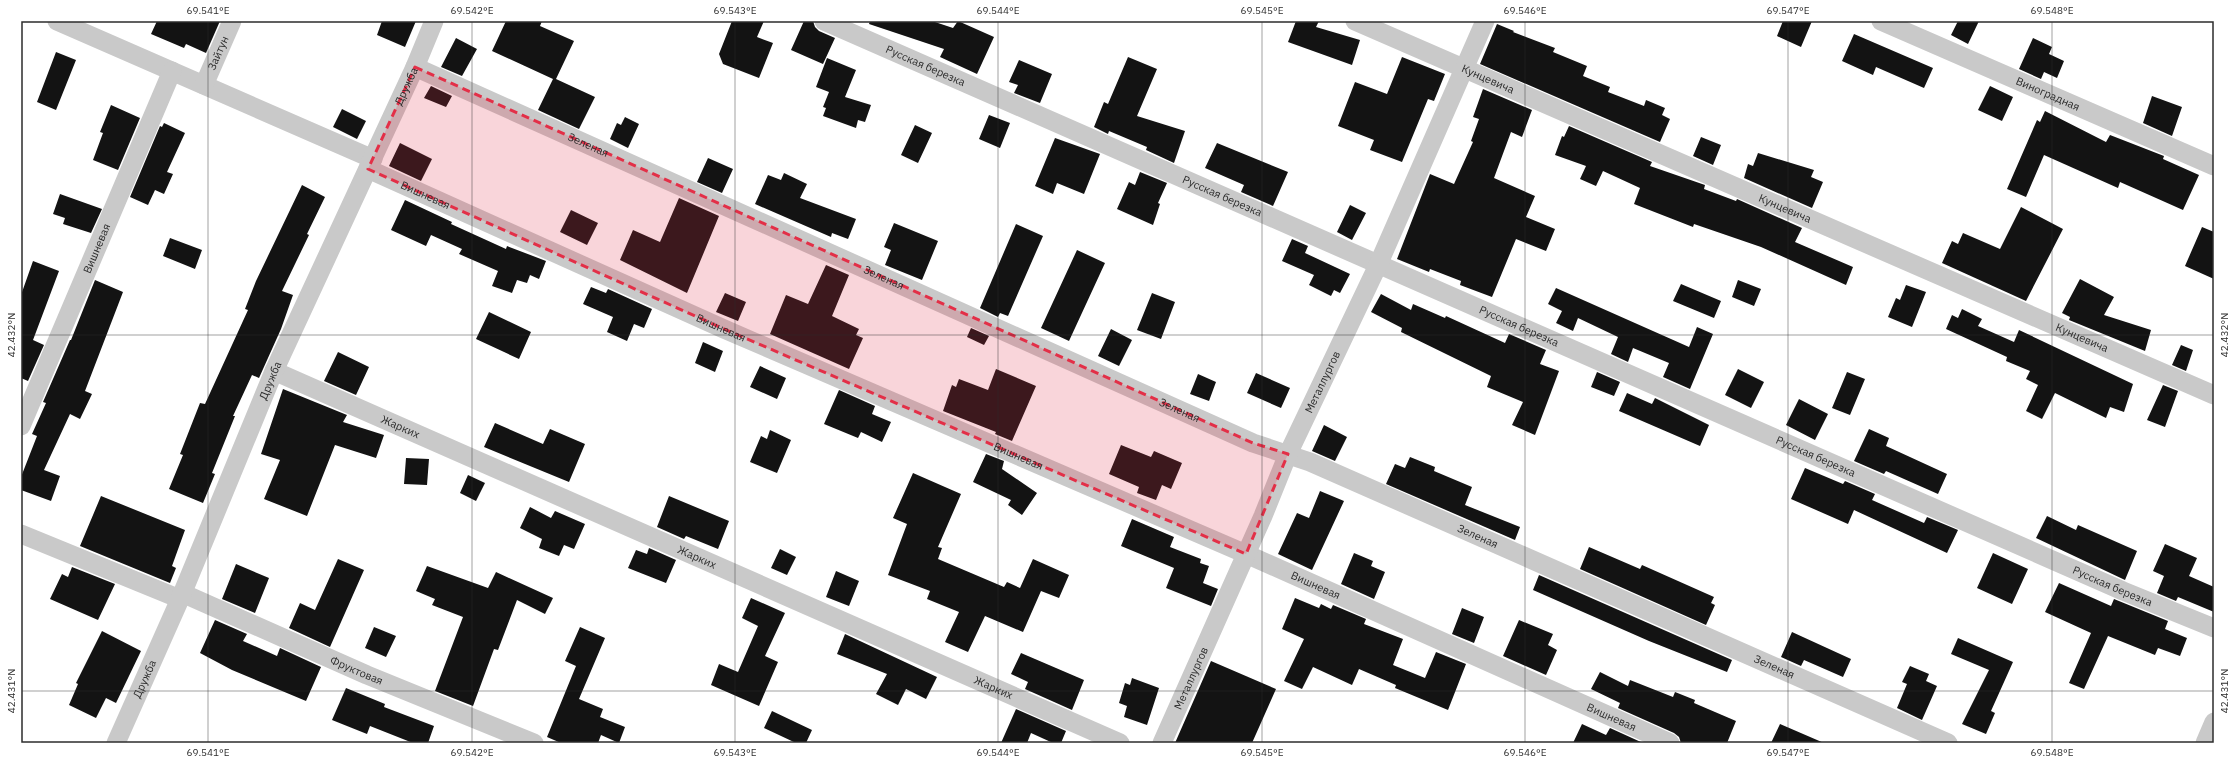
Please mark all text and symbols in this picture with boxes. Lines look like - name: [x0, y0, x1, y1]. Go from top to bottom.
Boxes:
- text: 69.541°E: [186, 4, 230, 17]
- text: 69.542°E: [450, 4, 494, 17]
- text: 69.543°E: [713, 4, 757, 17]
- text: 69.544°E: [976, 4, 1020, 17]
- text: 69.545°E: [1240, 4, 1284, 17]
- text: 69.546°E: [1503, 4, 1547, 17]
- text: 69.547°E: [1766, 4, 1810, 17]
- text: 69.548°E: [2030, 4, 2074, 17]
- street label: Зайтун: [204, 34, 232, 72]
- street label: Русская березка: [884, 42, 968, 89]
- street label: Кунцевича: [1459, 61, 1517, 97]
- street label: Дружба: [391, 65, 421, 108]
- street label: Виноградная: [2014, 74, 2082, 114]
- street label: Зеленая: [566, 130, 611, 160]
- street label: Русская березка: [1180, 172, 1264, 219]
- street label: Вишневая: [399, 178, 452, 212]
- street label: Кунцевича: [1757, 191, 1814, 226]
- street label: Вишневая: [80, 221, 113, 275]
- street label: Зеленая: [861, 262, 906, 293]
- street label: Русская березка: [1477, 302, 1561, 350]
- street label: Вишневая: [694, 310, 748, 345]
- text: 42.432°N: [5, 313, 18, 357]
- text: 42.432°N: [2218, 313, 2231, 357]
- street label: Кунцевича: [2054, 320, 2111, 355]
- street label: Металлургов: [1302, 349, 1343, 415]
- street label: Дружба: [256, 359, 285, 402]
- street label: Зеленая: [1157, 395, 1202, 425]
- street label: Жарких: [379, 412, 422, 441]
- street label: Русская березка: [1774, 433, 1858, 480]
- street label: Вишневая: [991, 439, 1046, 473]
- street label: Зеленая: [1455, 521, 1500, 551]
- street label: Жарких: [675, 542, 719, 572]
- street label: Русская березка: [2070, 563, 2155, 609]
- street label: Вишневая: [1289, 568, 1343, 602]
- street label: Металлургов: [1171, 645, 1211, 712]
- street label: Зеленая: [1752, 651, 1797, 682]
- street label: Фруктовая: [328, 653, 385, 688]
- street label: Дружба: [130, 658, 159, 700]
- text: 42.431°N: [5, 669, 18, 713]
- text: 42.431°N: [2218, 669, 2231, 713]
- street label: Жарких: [972, 673, 1016, 702]
- street label: Вишневая: [1585, 700, 1639, 734]
- text: 69.541°E: [186, 746, 230, 759]
- text: 69.542°E: [450, 746, 494, 759]
- text: 69.543°E: [713, 746, 757, 759]
- text: 69.544°E: [976, 746, 1020, 759]
- text: 69.545°E: [1240, 746, 1284, 759]
- text: 69.546°E: [1503, 746, 1547, 759]
- text: 69.547°E: [1766, 746, 1810, 759]
- text: 69.548°E: [2030, 746, 2074, 759]

